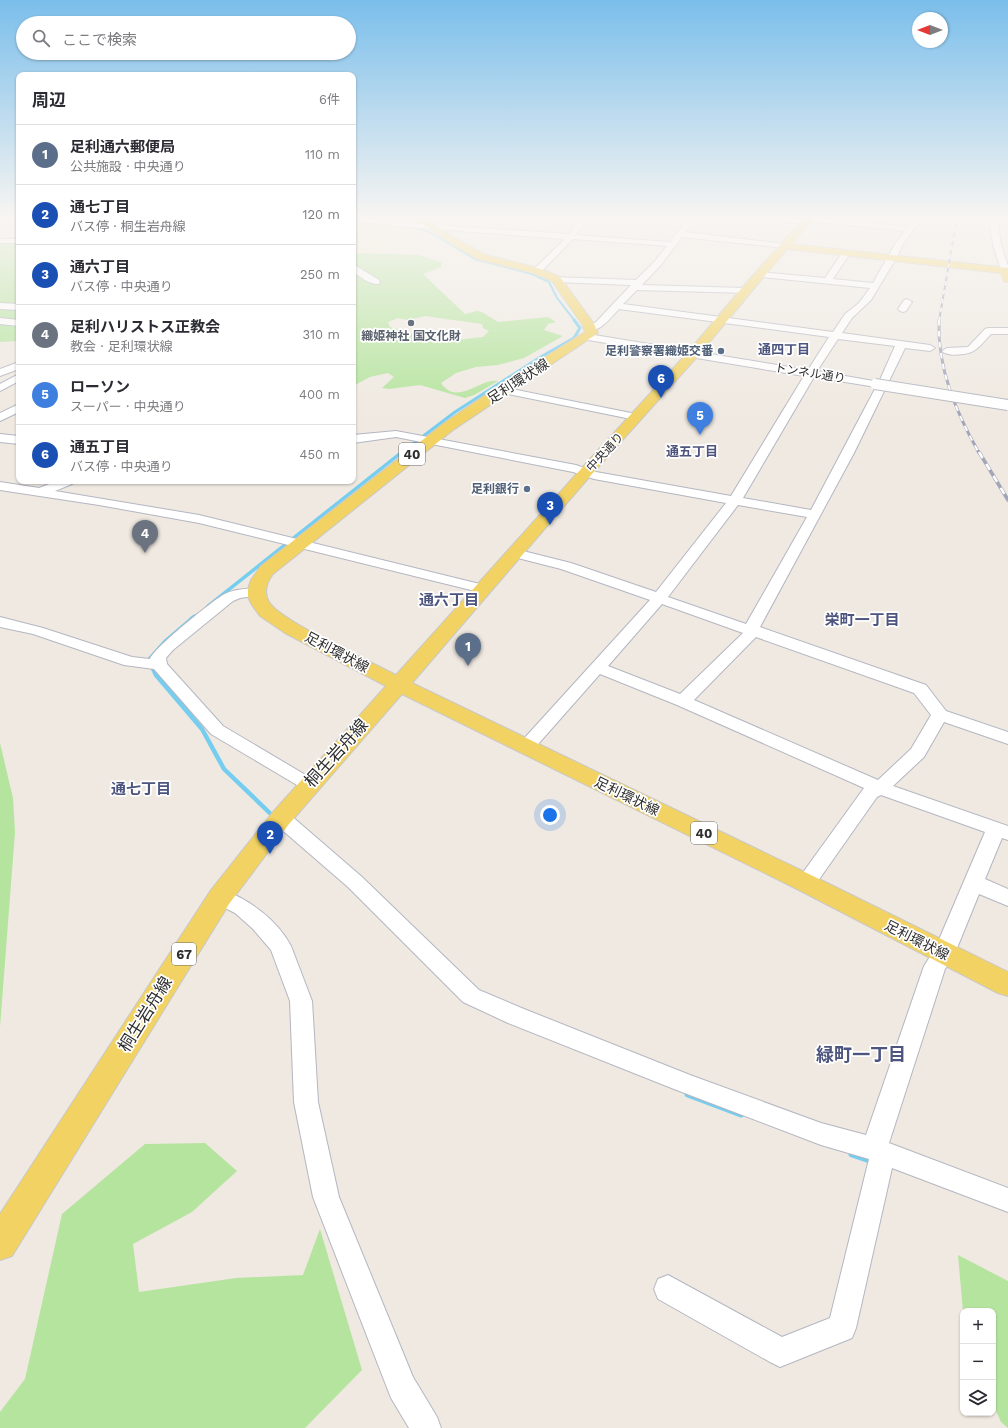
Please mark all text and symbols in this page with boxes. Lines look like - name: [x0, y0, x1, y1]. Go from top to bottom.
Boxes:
- north arrow: [912, 12, 948, 48]
- search box: [16, 16, 356, 60]
- icon: search: [30, 27, 52, 49]
- text: ここで検索: [62, 31, 137, 49]
- text: 周辺: [32, 90, 66, 110]
- text: 6件: [319, 92, 340, 107]
- text: 足利通六郵便局: [70, 138, 175, 156]
- text: 1: [42, 147, 48, 162]
- text: 110 m: [305, 147, 340, 162]
- text: 公共施設 · 中央通り: [70, 159, 186, 174]
- text: 通七丁目: [70, 198, 130, 216]
- text: 2: [41, 207, 49, 222]
- text: 120 m: [302, 207, 340, 222]
- text: バス停 · 桐生岩舟線: [70, 219, 186, 234]
- text: 通六丁目: [70, 258, 130, 276]
- text: 3: [41, 267, 49, 282]
- text: 250 m: [300, 267, 340, 282]
- text: バス停 · 中央通り: [70, 279, 173, 294]
- text: 足利ハリストス正教会: [70, 318, 220, 336]
- marker: 織姫神社 国文化財: [406, 318, 416, 328]
- text: 4: [41, 327, 49, 342]
- text: 310 m: [302, 327, 340, 342]
- place label: 織姫神社 国文化財: [361, 329, 461, 343]
- text: 教会 · 足利環状線: [70, 339, 173, 354]
- district label: 通四丁目: [758, 342, 810, 357]
- place label: 足利警察署織姫交番: [605, 344, 714, 358]
- marker: 足利警察署織姫交番: [716, 346, 726, 356]
- street label: 足利環状線: [484, 355, 552, 407]
- street label: トンネル通り: [773, 360, 847, 386]
- pin: 6: [648, 365, 674, 398]
- text: ローソン: [70, 378, 130, 396]
- text: 5: [41, 387, 49, 402]
- text: 400 m: [299, 387, 340, 402]
- text: スーパー · 中央通り: [70, 399, 186, 414]
- pin: 5: [687, 402, 713, 435]
- street label: 中央通り: [584, 430, 626, 474]
- text: 通五丁目: [70, 438, 130, 456]
- road number: 40: [399, 443, 425, 465]
- district label: 通五丁目: [666, 444, 718, 459]
- text: 6: [41, 447, 49, 462]
- text: 450 m: [300, 447, 340, 462]
- text: バス停 · 中央通り: [70, 459, 173, 474]
- place label: 足利銀行: [471, 482, 519, 496]
- marker: 足利銀行: [522, 484, 532, 494]
- pin: 3: [537, 492, 563, 525]
- pin: 4: [132, 520, 158, 553]
- district label: 通六丁目: [419, 591, 479, 609]
- district label: 栄町一丁目: [824, 611, 900, 629]
- street label: 足利環状線: [302, 629, 372, 675]
- pin: 1: [455, 633, 481, 666]
- street label: 桐生岩舟線: [300, 715, 372, 791]
- street label: 足利環状線: [592, 773, 662, 819]
- district label: 通七丁目: [111, 780, 171, 798]
- your location: [540, 805, 560, 825]
- pin: 2: [257, 821, 283, 854]
- road number: 40: [691, 822, 717, 844]
- street label: 足利環状線: [882, 917, 952, 963]
- road number: 67: [172, 943, 196, 965]
- street label: 桐生岩舟線: [114, 973, 176, 1055]
- district label: 緑町一丁目: [816, 1044, 906, 1065]
- map controls: [960, 1308, 996, 1416]
- button: +: [960, 1308, 996, 1344]
- button: −: [960, 1344, 996, 1380]
- button: layers: [960, 1380, 996, 1416]

